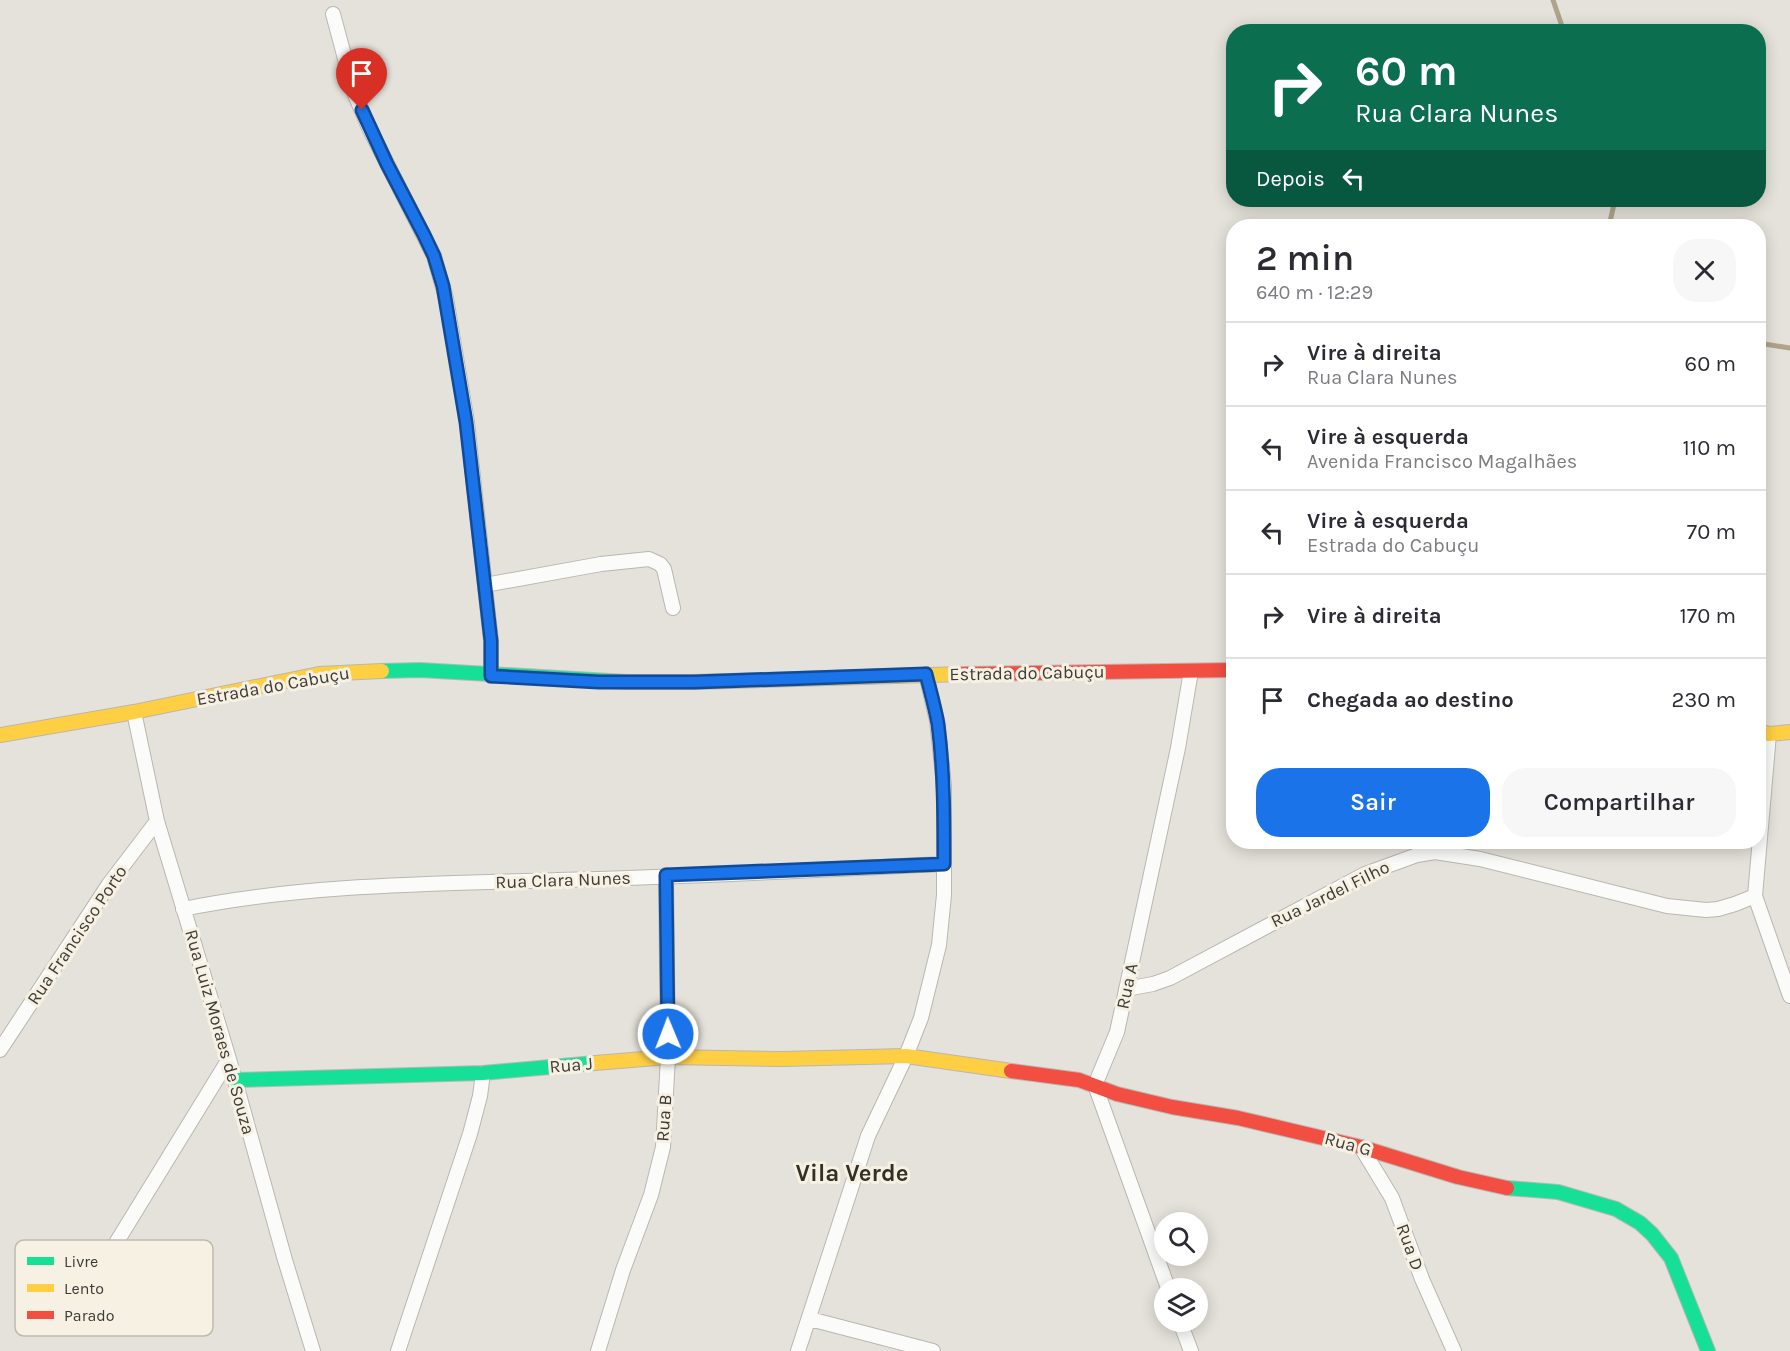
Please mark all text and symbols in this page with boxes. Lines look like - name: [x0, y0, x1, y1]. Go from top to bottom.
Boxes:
- text: 60 m: [1355, 46, 1458, 96]
- pin: [336, 48, 387, 110]
- icon: right: [1256, 48, 1334, 126]
- icon: arrive: [345, 57, 378, 90]
- text: Rua Clara Nunes: [1355, 97, 1558, 129]
- icon: left: [1337, 162, 1370, 195]
- text: Depois: [1256, 166, 1325, 192]
- text: 2 min: [1256, 237, 1354, 279]
- button: close: [1673, 239, 1736, 302]
- text: 640 m · 12:29: [1256, 281, 1373, 304]
- text: Vire à direita: [1307, 340, 1442, 366]
- icon: right: [1256, 348, 1289, 381]
- text: 60 m: [1685, 351, 1736, 377]
- text: Rua Clara Nunes: [1307, 366, 1458, 389]
- text: Vire à esquerda: [1307, 424, 1469, 450]
- icon: left: [1256, 432, 1289, 465]
- text: 110 m: [1683, 435, 1736, 461]
- text: Avenida Francisco Magalhães: [1307, 450, 1577, 473]
- text: Vire à esquerda: [1307, 508, 1469, 534]
- icon: left: [1256, 516, 1289, 549]
- text: 70 m: [1687, 519, 1736, 545]
- text: Estrada do Cabuçu: [1307, 534, 1479, 557]
- icon: right: [1256, 600, 1289, 633]
- text: Vire à direita: [1307, 603, 1442, 629]
- text: 170 m: [1680, 603, 1736, 629]
- street label: Estrada do Cabuçu: [949, 661, 1105, 685]
- street label: Estrada do Cabuçu: [195, 662, 351, 710]
- icon: arrive: [1256, 684, 1289, 717]
- text: Chegada ao destino: [1307, 687, 1514, 713]
- text: 230 m: [1671, 687, 1736, 713]
- button: Sair: [1256, 768, 1490, 837]
- button: Compartilhar: [1502, 768, 1736, 837]
- street label: Rua Jardel Filho: [1267, 856, 1393, 932]
- street label: Rua Francisco Porto: [22, 861, 132, 1009]
- street label: Rua Clara Nunes: [495, 867, 631, 893]
- street label: Rua Luiz Moraes de Souza: [180, 927, 260, 1137]
- street label: Rua A: [1111, 961, 1143, 1011]
- position arrow: [636, 1002, 700, 1066]
- street label: Rua J: [548, 1052, 594, 1078]
- street label: Rua B: [651, 1094, 677, 1142]
- street label: Rua G: [1322, 1127, 1374, 1161]
- district label: Vila Verde: [796, 1159, 908, 1187]
- map controls: [1154, 1212, 1208, 1332]
- button: search: [1154, 1212, 1208, 1266]
- street label: Rua D: [1391, 1221, 1429, 1273]
- legend: [15, 1240, 213, 1336]
- text: Livre: [64, 1252, 98, 1271]
- button: layers: [1154, 1278, 1208, 1332]
- text: Lento: [64, 1279, 104, 1298]
- text: Parado: [64, 1306, 114, 1325]

